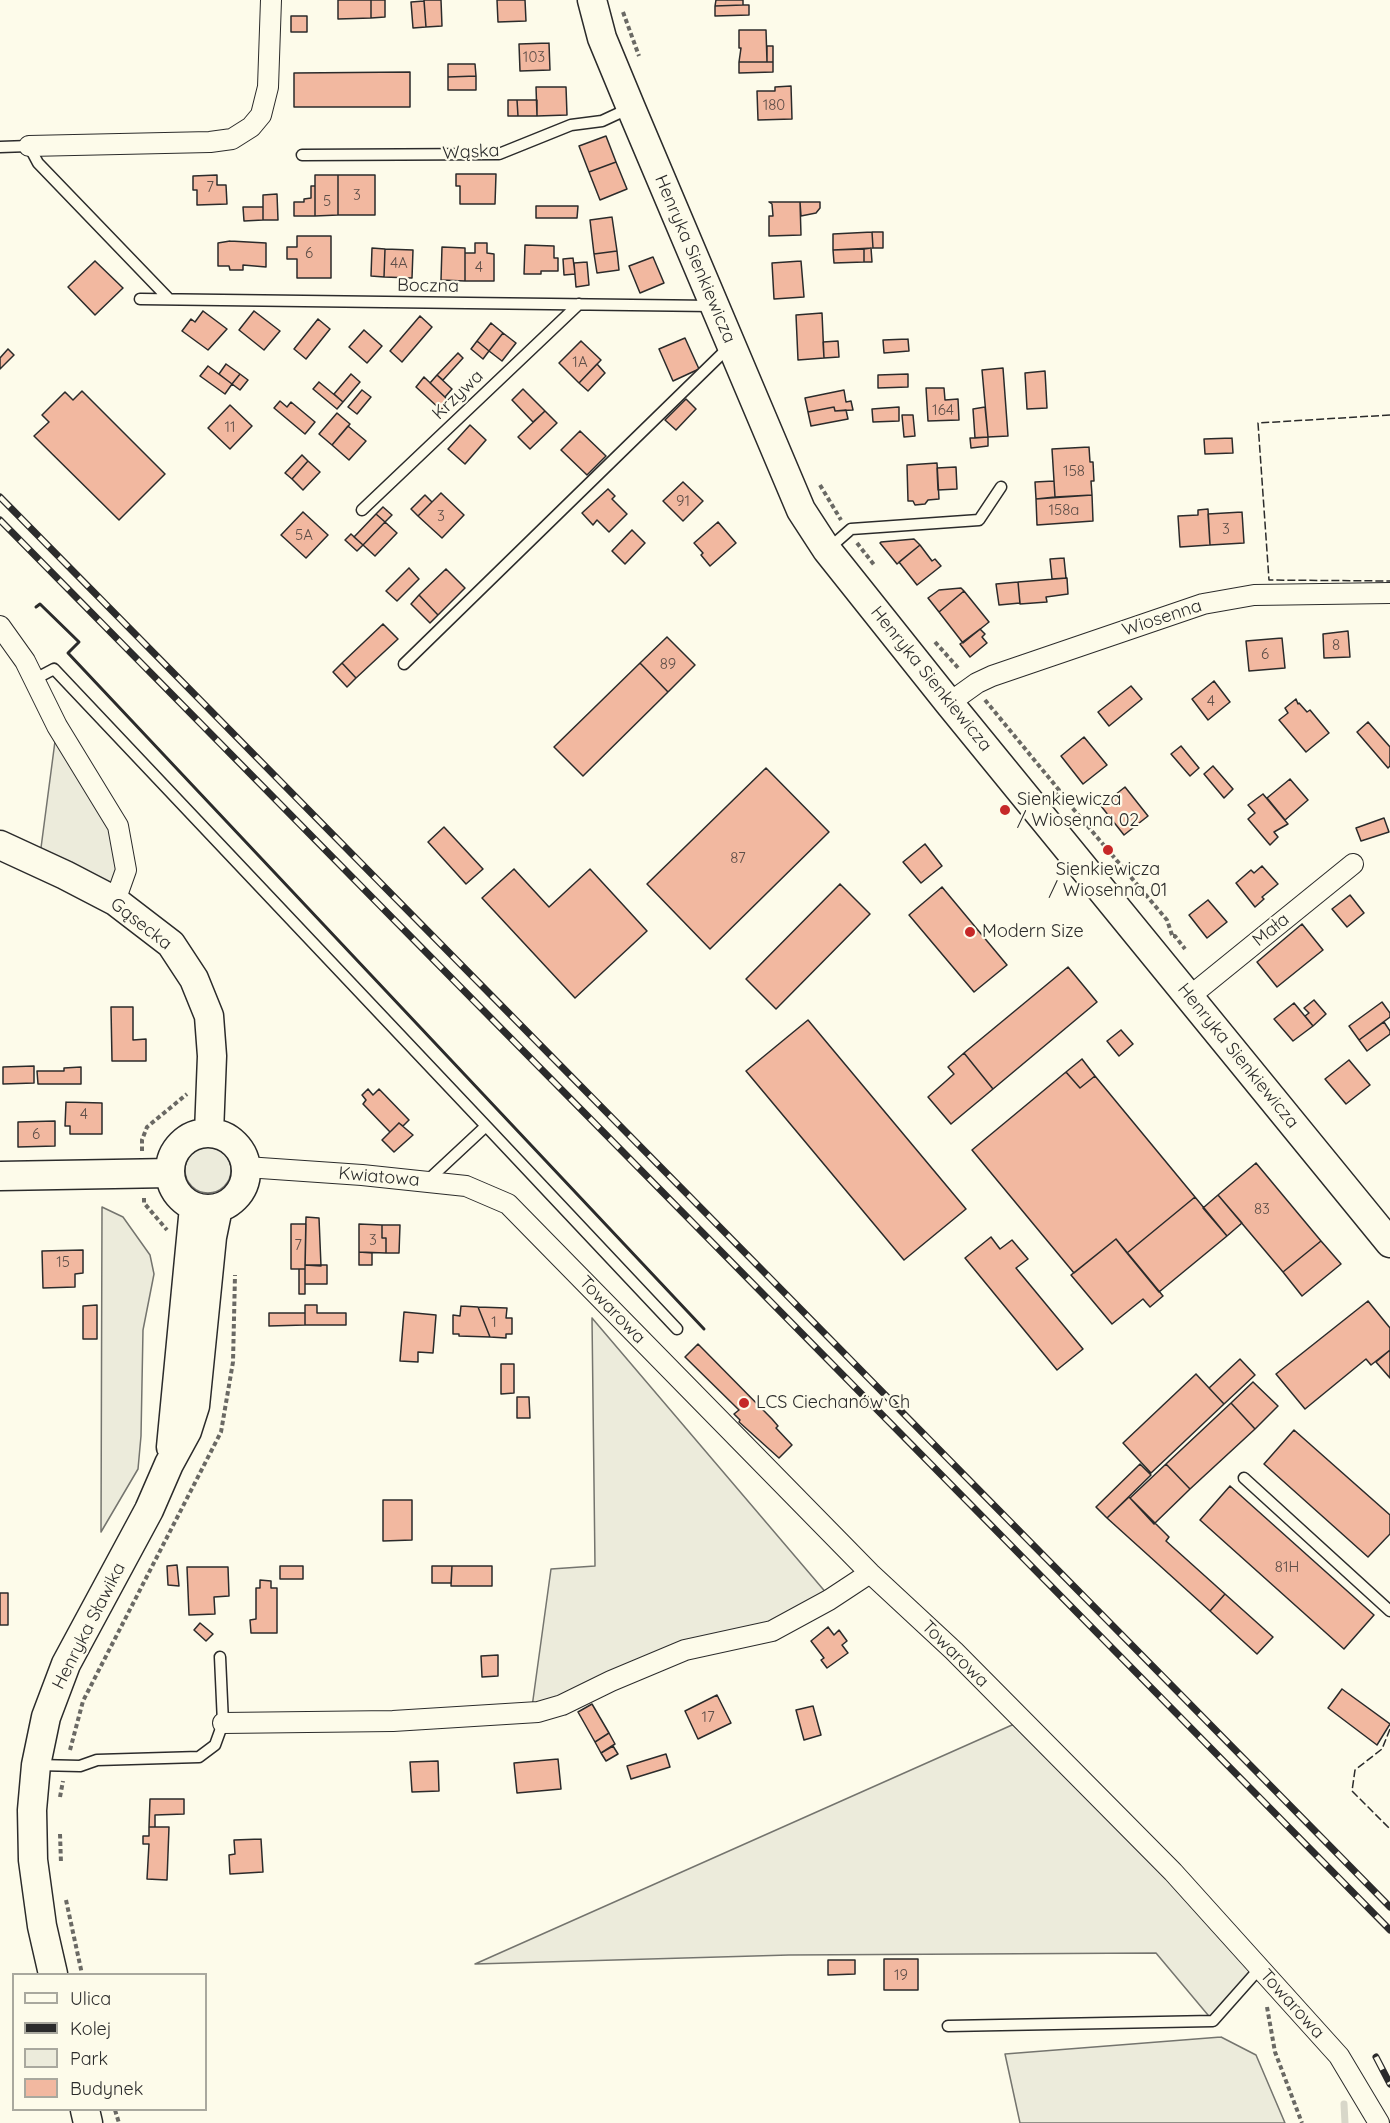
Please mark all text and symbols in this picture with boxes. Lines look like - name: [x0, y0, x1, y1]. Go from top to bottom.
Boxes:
- house number: 103: [523, 48, 545, 66]
- house number: 180: [763, 96, 785, 114]
- street label: Wąska: [442, 140, 500, 164]
- street label: Henryka Sienkiewicza: [650, 172, 740, 346]
- house number: 7: [206, 178, 214, 196]
- house number: 3: [353, 186, 361, 204]
- house number: 5: [323, 192, 331, 210]
- house number: 6: [305, 244, 313, 262]
- house number: 4A: [390, 254, 408, 272]
- house number: 4: [475, 258, 483, 276]
- street label: Boczna: [397, 275, 459, 297]
- house number: 1A: [572, 353, 588, 371]
- street label: Krzywa: [428, 366, 488, 424]
- house number: 164: [932, 401, 954, 419]
- house number: 11: [224, 418, 236, 436]
- house number: 158: [1063, 462, 1085, 480]
- house number: 91: [676, 492, 690, 510]
- house number: 158a: [1049, 501, 1079, 519]
- house number: 3: [437, 507, 445, 525]
- house number: 3: [1222, 520, 1230, 538]
- house number: 5A: [295, 526, 313, 544]
- street label: Wiosenna: [1119, 595, 1205, 641]
- street label: Henryka Sienkiewicza: [866, 602, 996, 756]
- house number: 8: [1332, 636, 1340, 654]
- house number: 6: [1261, 645, 1269, 663]
- house number: 89: [660, 655, 676, 673]
- house number: 4: [1207, 692, 1215, 710]
- place label: Sienkiewicza / Wiosenna 02: [1017, 789, 1139, 832]
- marker: Sienkiewicza / Wiosenna 02: [998, 803, 1012, 817]
- marker: Sienkiewicza / Wiosenna 01: [1101, 843, 1115, 857]
- house number: 87: [730, 849, 746, 867]
- place label: Sienkiewicza / Wiosenna 01: [1048, 859, 1168, 902]
- street label: Gąsecka: [106, 893, 176, 955]
- street label: Mała: [1248, 909, 1294, 951]
- place label: Modern Size: [982, 921, 1084, 943]
- marker: Modern Size: [963, 925, 977, 939]
- street label: Henryka Sienkiewicza: [1173, 979, 1303, 1133]
- house number: 4: [80, 1105, 88, 1123]
- house number: 6: [32, 1125, 40, 1143]
- street label: Kwiatowa: [337, 1163, 421, 1191]
- house number: 83: [1254, 1200, 1270, 1218]
- house number: 3: [369, 1231, 377, 1249]
- house number: 7: [294, 1236, 302, 1254]
- house number: 15: [56, 1253, 70, 1271]
- street label: Towarowa: [574, 1272, 650, 1348]
- house number: 1: [491, 1313, 497, 1331]
- place label: LCS Ciechanów Ch: [756, 1392, 910, 1414]
- marker: LCS Ciechanów Ch: [737, 1396, 751, 1410]
- house number: 81H: [1275, 1558, 1299, 1576]
- street label: Henryka Sławika: [48, 1559, 130, 1693]
- street label: Towarowa: [917, 1616, 993, 1692]
- house number: 17: [701, 1708, 715, 1726]
- street label: Towarowa: [1255, 1965, 1329, 2043]
- house number: 19: [894, 1966, 908, 1984]
- legend: [12, 1973, 207, 2111]
- text: Ulica: [70, 1987, 111, 2010]
- text: Kolej: [70, 2017, 112, 2040]
- text: Park: [70, 2047, 108, 2070]
- text: Budynek: [70, 2077, 143, 2100]

